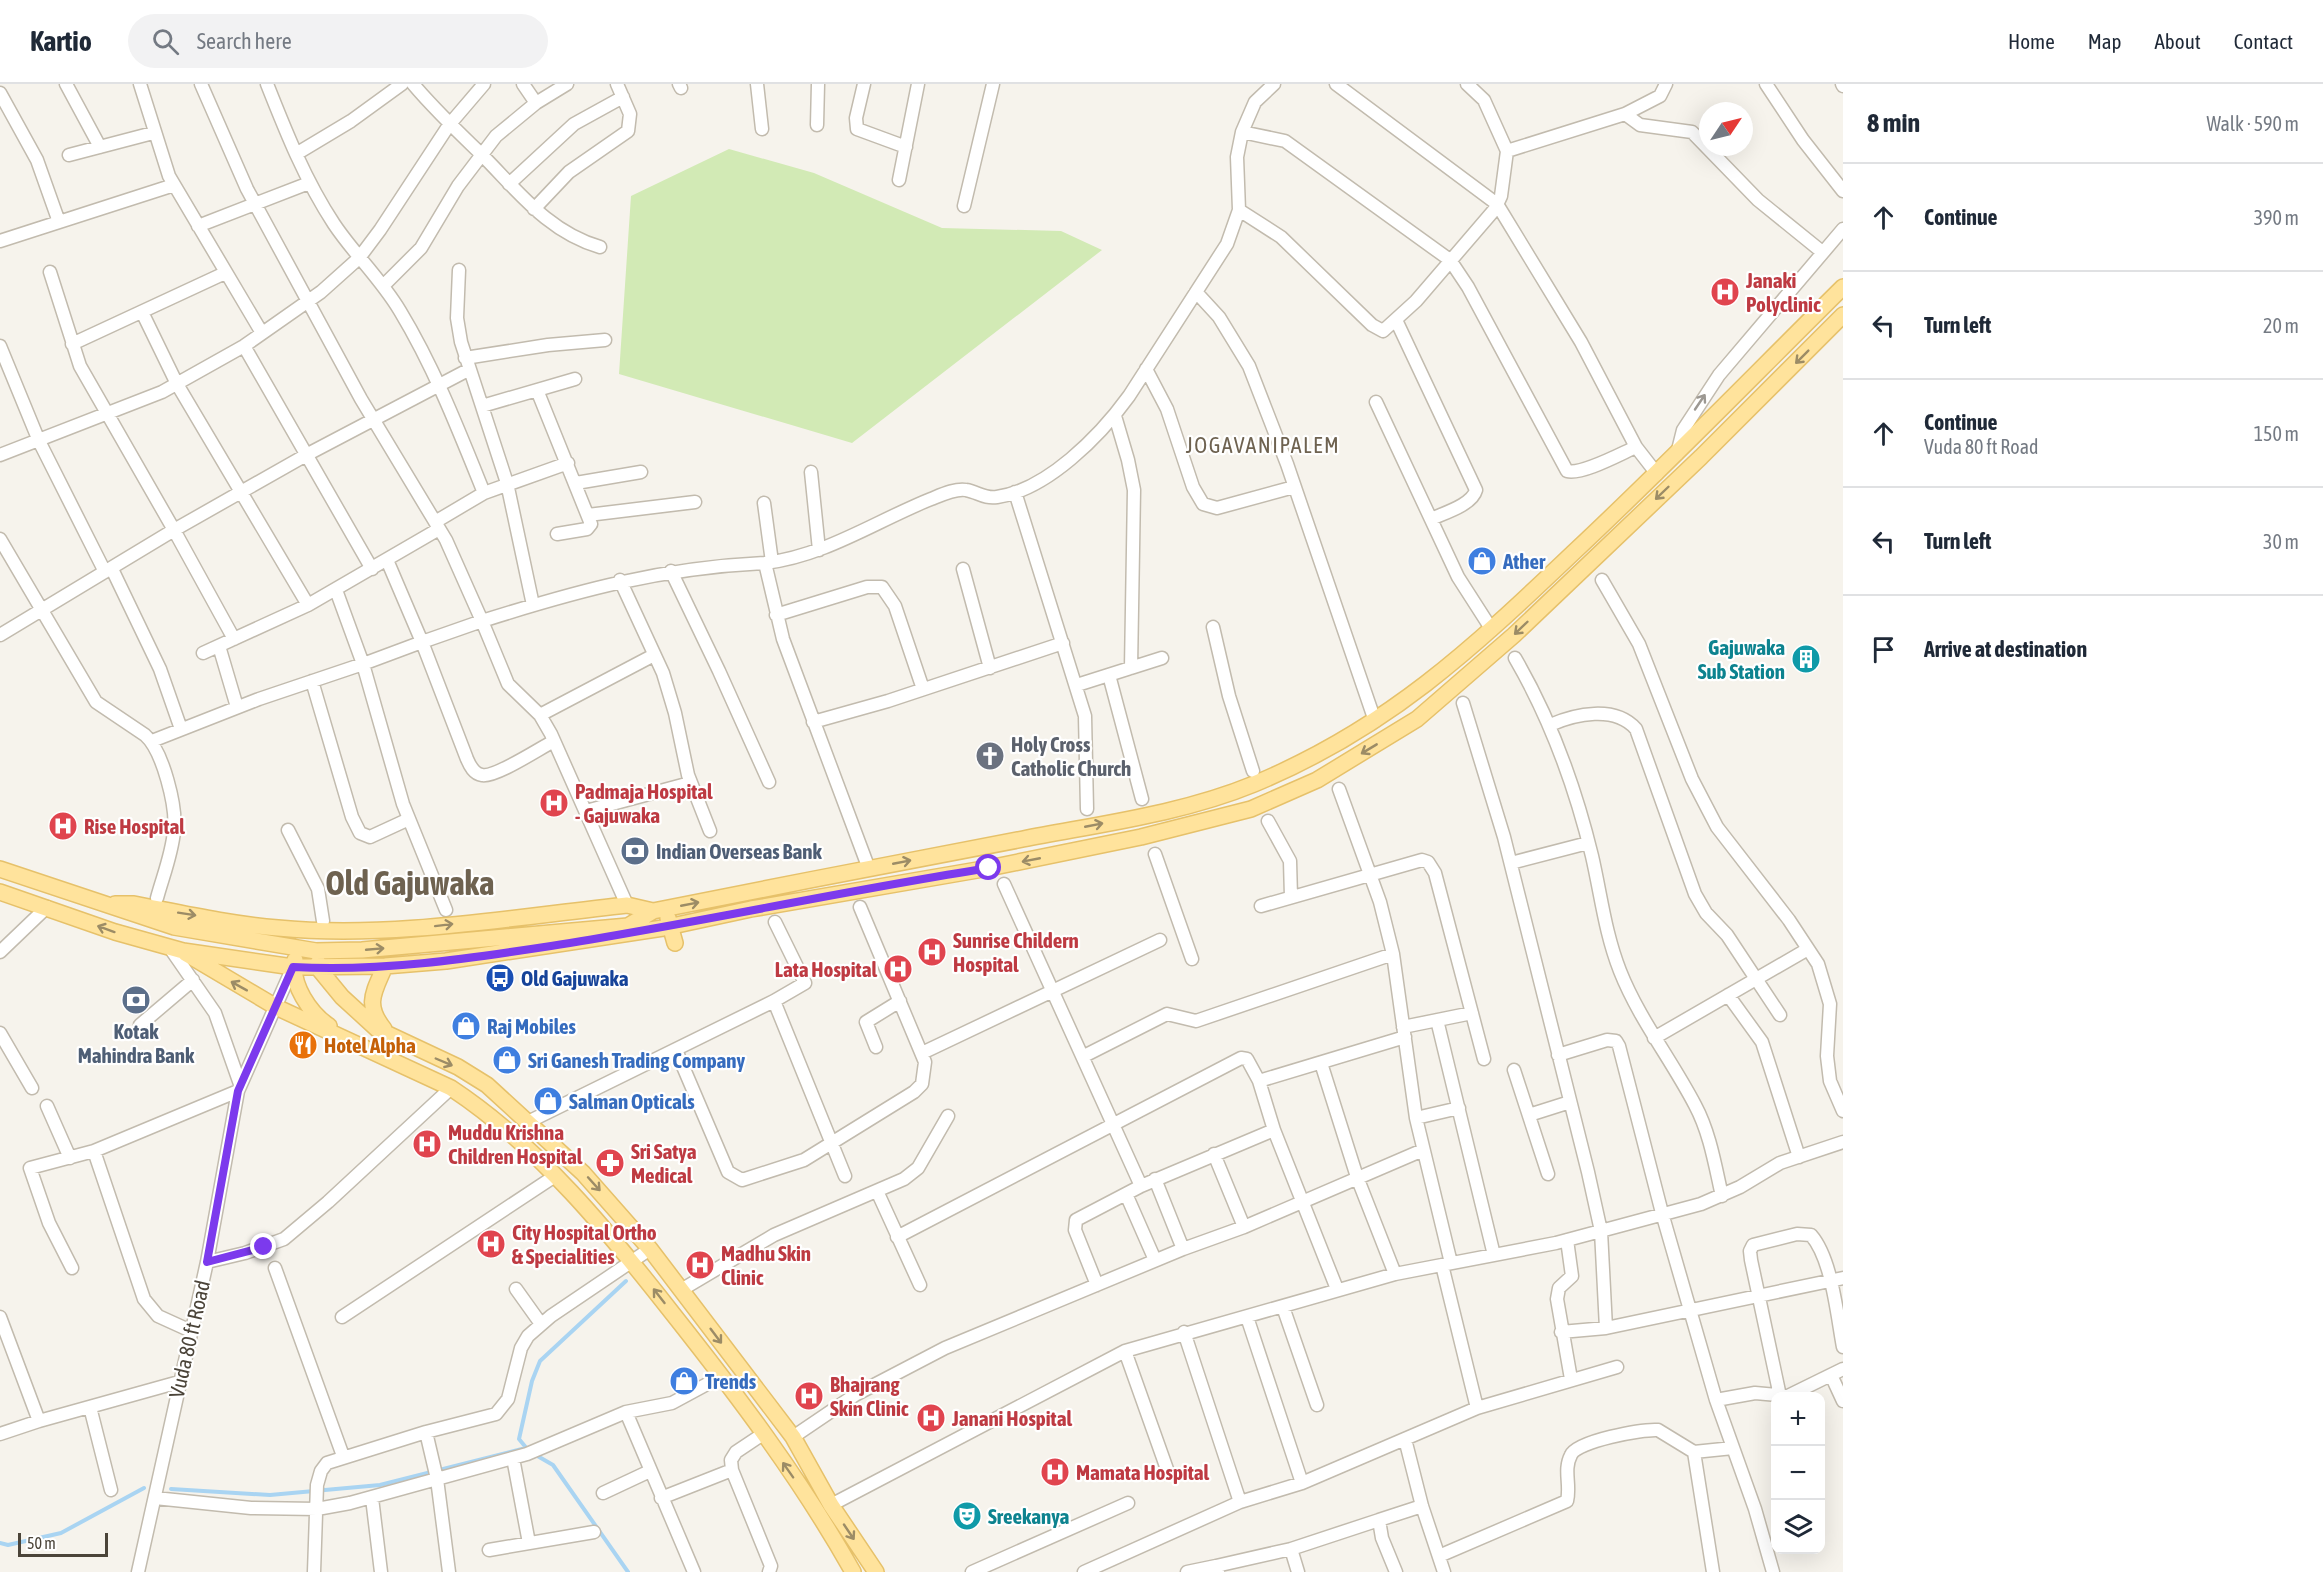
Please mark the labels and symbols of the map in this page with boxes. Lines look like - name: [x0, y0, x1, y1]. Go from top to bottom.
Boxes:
- north arrow: [1699, 102, 1753, 156]
- place label: Janaki Polyclinic: [1745, 268, 1821, 316]
- hospital icon: Janaki Polyclinic: [1709, 276, 1741, 308]
- one-way arrow: [1794, 349, 1809, 364]
- one-way arrow: [1694, 394, 1706, 411]
- district label: JOGAVANIPALEM: [1186, 432, 1340, 458]
- one-way arrow: [1655, 486, 1670, 501]
- shop icon: Ather: [1466, 545, 1498, 577]
- place label: Ather: [1502, 549, 1546, 573]
- one-way arrow: [1514, 621, 1529, 635]
- place label: Gajuwaka Sub Station: [1698, 635, 1785, 683]
- building icon: Gajuwaka Sub Station: [1790, 643, 1822, 675]
- place label: Holy Cross Catholic Church: [1011, 732, 1131, 780]
- church icon: Holy Cross Catholic Church: [974, 740, 1006, 772]
- one-way arrow: [1361, 744, 1378, 756]
- place label: Padmaja Hospital - Gajuwaka: [575, 779, 713, 827]
- hospital icon: Padmaja Hospital - Gajuwaka: [538, 787, 570, 819]
- hospital icon: Rise Hospital: [47, 810, 79, 842]
- place label: Rise Hospital: [84, 814, 185, 838]
- one-way arrow: [1083, 819, 1103, 830]
- bank icon: Indian Overseas Bank: [619, 835, 651, 867]
- place label: Indian Overseas Bank: [656, 839, 822, 863]
- route start: [975, 854, 1001, 880]
- one-way arrow: [1022, 855, 1041, 866]
- one-way arrow: [892, 856, 911, 867]
- district label: Old Gajuwaka: [326, 864, 494, 902]
- one-way arrow: [680, 898, 700, 909]
- one-way arrow: [177, 908, 197, 919]
- one-way arrow: [434, 920, 453, 931]
- one-way arrow: [97, 923, 116, 934]
- place label: Sunrise Childern Hospital: [953, 928, 1079, 976]
- hospital icon: Sunrise Childern Hospital: [916, 936, 948, 968]
- one-way arrow: [364, 943, 384, 954]
- hospital icon: Lata Hospital: [882, 953, 914, 985]
- place label: Lata Hospital: [775, 957, 877, 981]
- bus stop icon: Old Gajuwaka: [484, 962, 516, 994]
- place label: Old Gajuwaka: [521, 966, 629, 990]
- one-way arrow: [231, 980, 248, 992]
- bank icon: Kotak Mahindra Bank: [120, 984, 152, 1016]
- shop icon: Raj Mobiles: [450, 1010, 482, 1042]
- place label: Raj Mobiles: [487, 1014, 577, 1038]
- place label: Kotak Mahindra Bank: [78, 1019, 195, 1067]
- restaurant icon: Hotel Alpha: [287, 1029, 319, 1061]
- place label: Hotel Alpha: [324, 1033, 416, 1057]
- shop icon: Sri Ganesh Trading Company: [491, 1044, 523, 1076]
- place label: Sri Ganesh Trading Company: [528, 1048, 746, 1072]
- one-way arrow: [435, 1057, 453, 1068]
- shop icon: Salman Opticals: [532, 1085, 564, 1117]
- place label: Salman Opticals: [569, 1089, 695, 1113]
- place label: Muddu Krishna Children Hospital: [448, 1120, 583, 1168]
- hospital icon: Muddu Krishna Children Hospital: [411, 1128, 443, 1160]
- place label: Sri Satya Medical: [631, 1139, 697, 1187]
- pharmacy icon: Sri Satya Medical: [594, 1147, 626, 1179]
- one-way arrow: [587, 1177, 601, 1192]
- place label: City Hospital Ortho & Specialities: [512, 1220, 657, 1268]
- hospital icon: City Hospital Ortho & Specialities: [475, 1228, 507, 1260]
- route end: [250, 1233, 276, 1259]
- place label: Madhu Skin Clinic: [721, 1241, 811, 1289]
- hospital icon: Madhu Skin Clinic: [684, 1249, 716, 1281]
- street label: Vuda 80 ft Road: [164, 1278, 214, 1400]
- one-way arrow: [652, 1289, 665, 1305]
- one-way arrow: [710, 1328, 723, 1344]
- shop icon: Trends: [668, 1365, 700, 1397]
- place label: Trends: [705, 1369, 757, 1393]
- place label: Bhajrang Skin Clinic: [830, 1372, 909, 1420]
- hospital icon: Bhajrang Skin Clinic: [793, 1380, 825, 1412]
- hospital icon: Janani Hospital: [915, 1402, 947, 1434]
- place label: Janani Hospital: [951, 1406, 1072, 1430]
- hospital icon: Mamata Hospital: [1039, 1456, 1071, 1488]
- place label: Mamata Hospital: [1076, 1460, 1209, 1484]
- one-way arrow: [782, 1462, 794, 1478]
- theatre icon: Sreekanya: [951, 1500, 983, 1532]
- place label: Sreekanya: [988, 1504, 1070, 1528]
- one-way arrow: [843, 1523, 855, 1540]
- scale bar: [18, 1530, 108, 1558]

